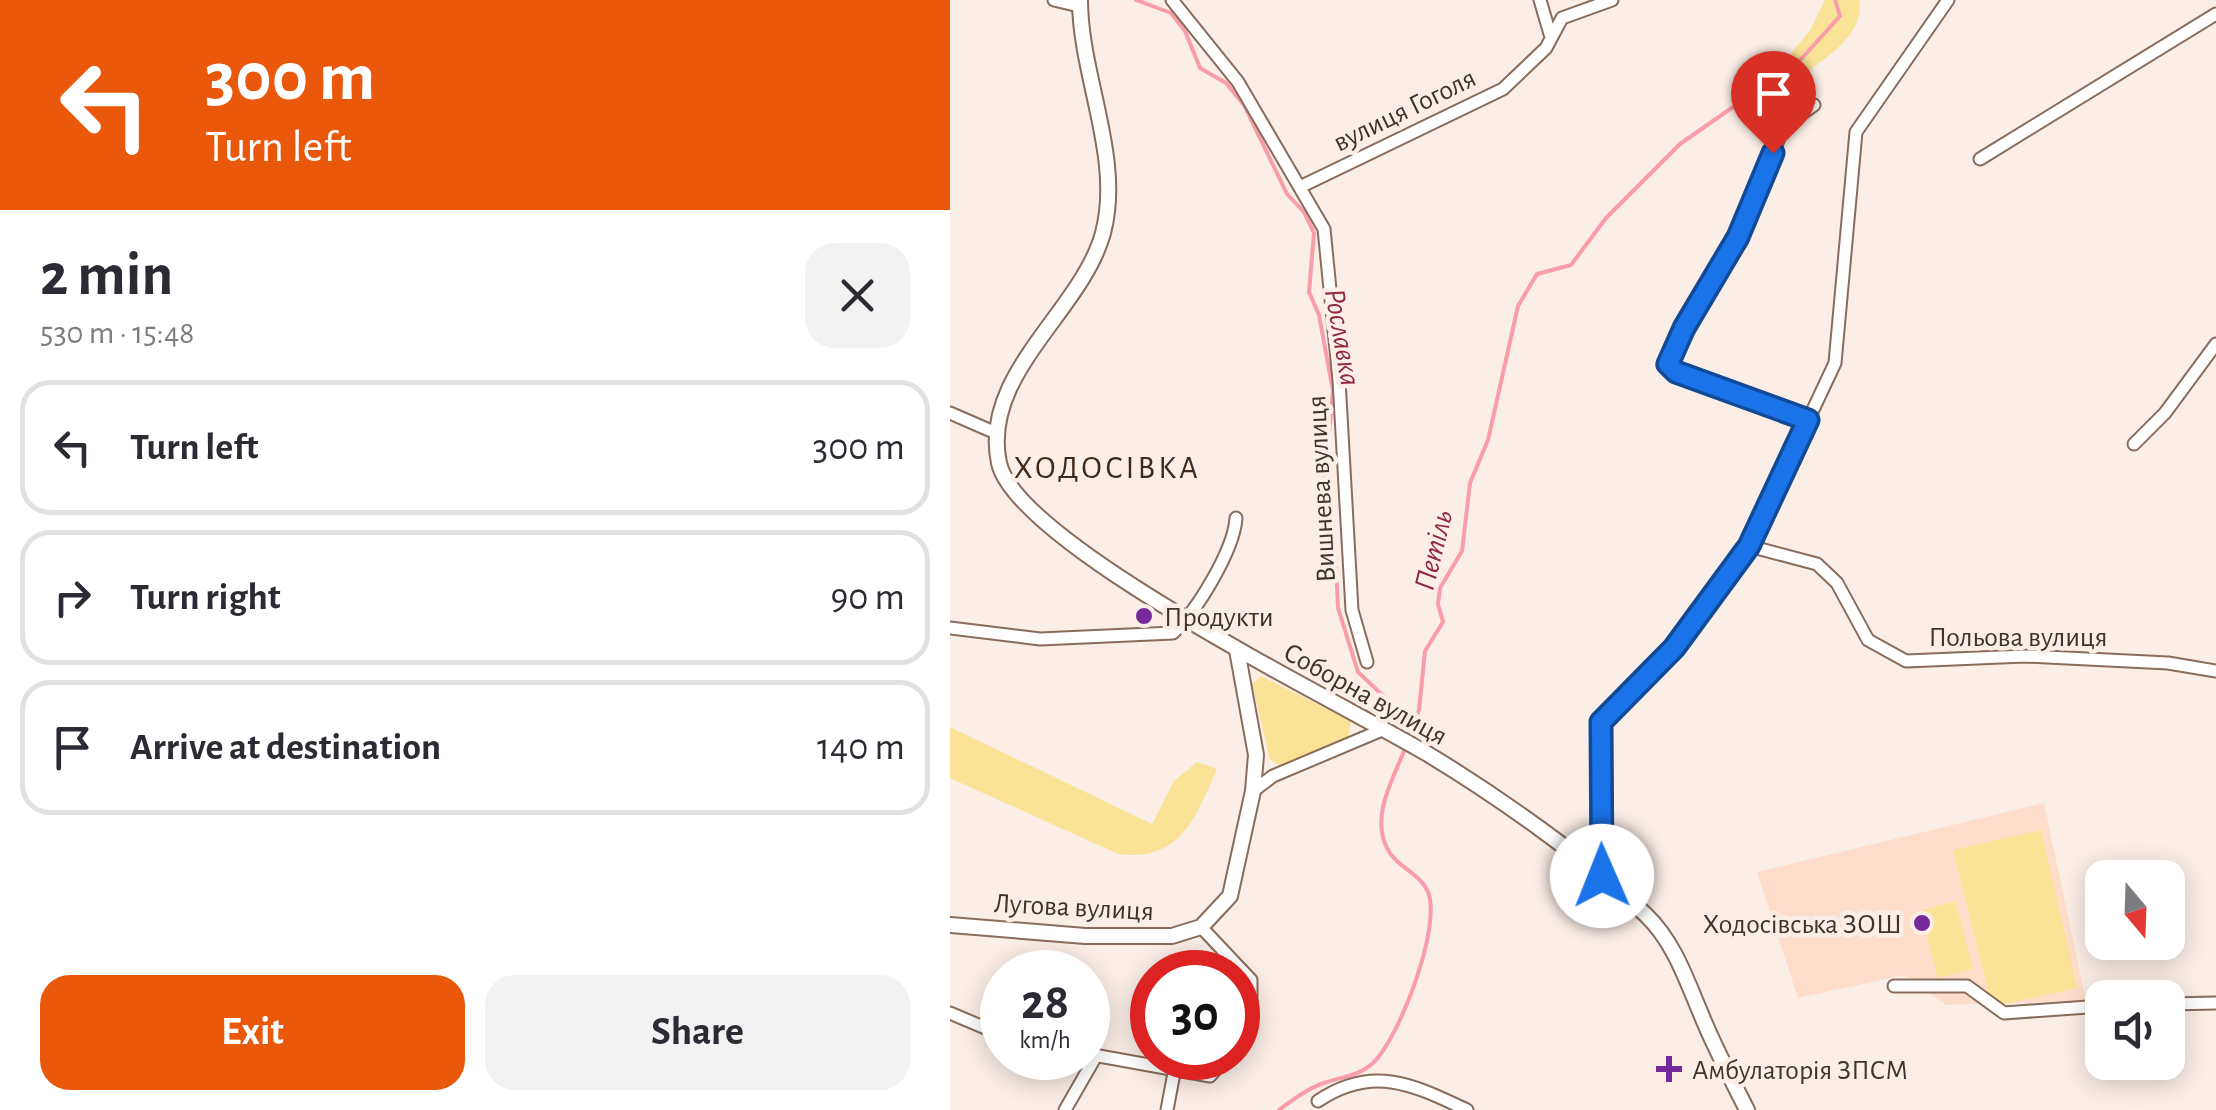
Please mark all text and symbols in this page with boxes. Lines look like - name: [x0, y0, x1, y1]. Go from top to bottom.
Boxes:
- icon: left: [40, 40, 170, 170]
- text: 300 m: [205, 43, 375, 113]
- pin: [1731, 51, 1816, 154]
- street label: вулиця Гоголя: [1329, 64, 1481, 157]
- icon: arrive: [1746, 66, 1801, 121]
- text: Turn left: [205, 125, 352, 170]
- button: close: [805, 243, 910, 348]
- text: 2 min: [40, 246, 173, 306]
- water label: Рославка: [1319, 286, 1365, 388]
- text: 530 m · 15:48: [40, 317, 195, 349]
- street label: Вишнева вулиця: [1303, 395, 1341, 583]
- icon: left: [45, 420, 100, 475]
- text: Turn left: [130, 429, 258, 467]
- text: 300 m: [813, 429, 905, 467]
- district label: ХОДОСІВКА: [1014, 452, 1200, 484]
- water label: Петіль: [1410, 507, 1458, 593]
- icon: right: [45, 570, 100, 625]
- text: Turn right: [130, 579, 280, 617]
- text: 90 m: [830, 579, 905, 617]
- place label: Продукти: [1164, 604, 1274, 632]
- marker: Продукти: [1133, 605, 1155, 627]
- street label: Польова вулиця: [1928, 624, 2108, 652]
- street label: Соборна вулиця: [1279, 638, 1452, 751]
- icon: arrive: [45, 720, 100, 775]
- text: Arrive at destination: [130, 729, 441, 767]
- text: 140 m: [817, 729, 905, 767]
- position arrow: [1550, 824, 1654, 928]
- north arrow: [2085, 860, 2185, 960]
- map controls: [2085, 860, 2185, 1080]
- street label: Лугова вулиця: [993, 890, 1155, 926]
- place label: Ходосівська ЗОШ: [1703, 911, 1902, 939]
- marker: Ходосівська ЗОШ: [1911, 912, 1933, 934]
- speed limit sign: 30: [1130, 950, 1260, 1080]
- button: Exit: [40, 975, 465, 1090]
- button: Share: [485, 975, 910, 1090]
- text: 28: [1021, 978, 1069, 1028]
- button: sound: [2085, 980, 2185, 1080]
- text: km/h: [1019, 1028, 1071, 1053]
- marker: Амбулаторія ЗПСМ: [1656, 1056, 1682, 1082]
- place label: Амбулаторія ЗПСМ: [1692, 1057, 1908, 1085]

